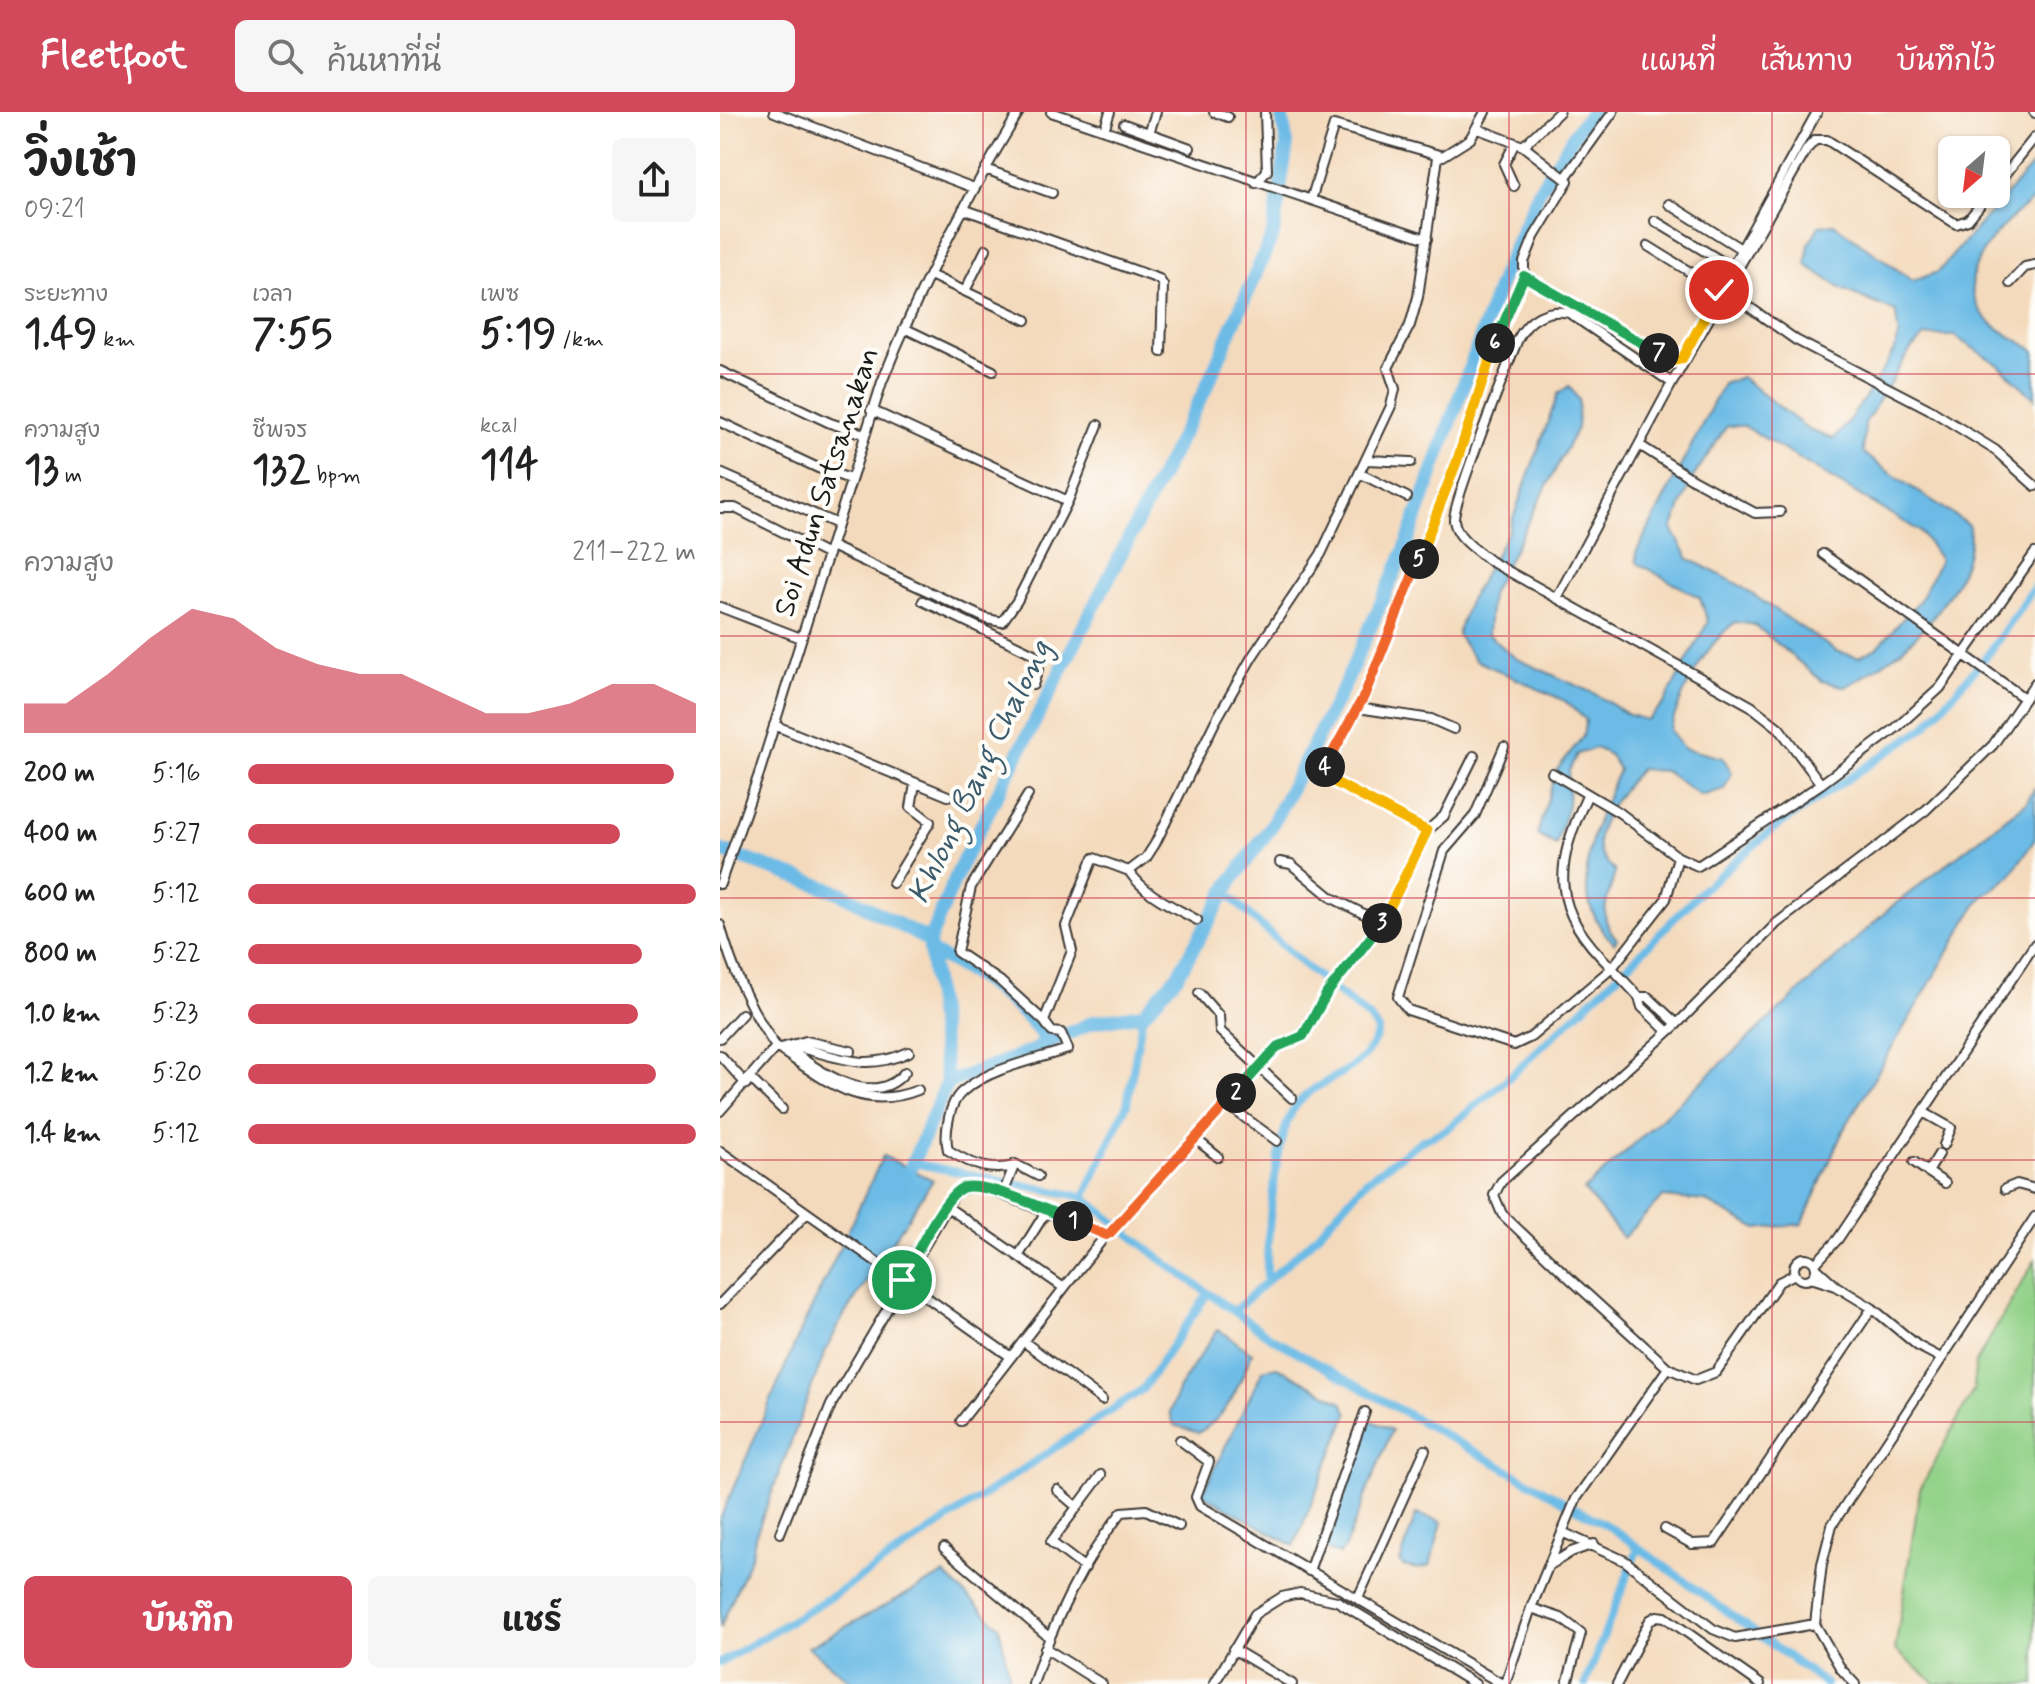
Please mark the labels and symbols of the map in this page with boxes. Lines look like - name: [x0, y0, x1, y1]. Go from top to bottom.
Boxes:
- north arrow: [1938, 136, 2010, 208]
- pin: [1685, 256, 1753, 324]
- pin: 6: [1475, 323, 1515, 363]
- pin: 7: [1639, 333, 1679, 373]
- street label: Soi Adun Satsanakan: [765, 342, 889, 622]
- pin: 5: [1399, 539, 1439, 579]
- water label: Khlong Bang Chalong: [898, 632, 1066, 912]
- pin: 4: [1305, 747, 1345, 787]
- pin: 3: [1362, 903, 1402, 943]
- pin: 2: [1216, 1073, 1256, 1113]
- pin: 1: [1053, 1201, 1093, 1241]
- pin: [868, 1246, 936, 1314]

